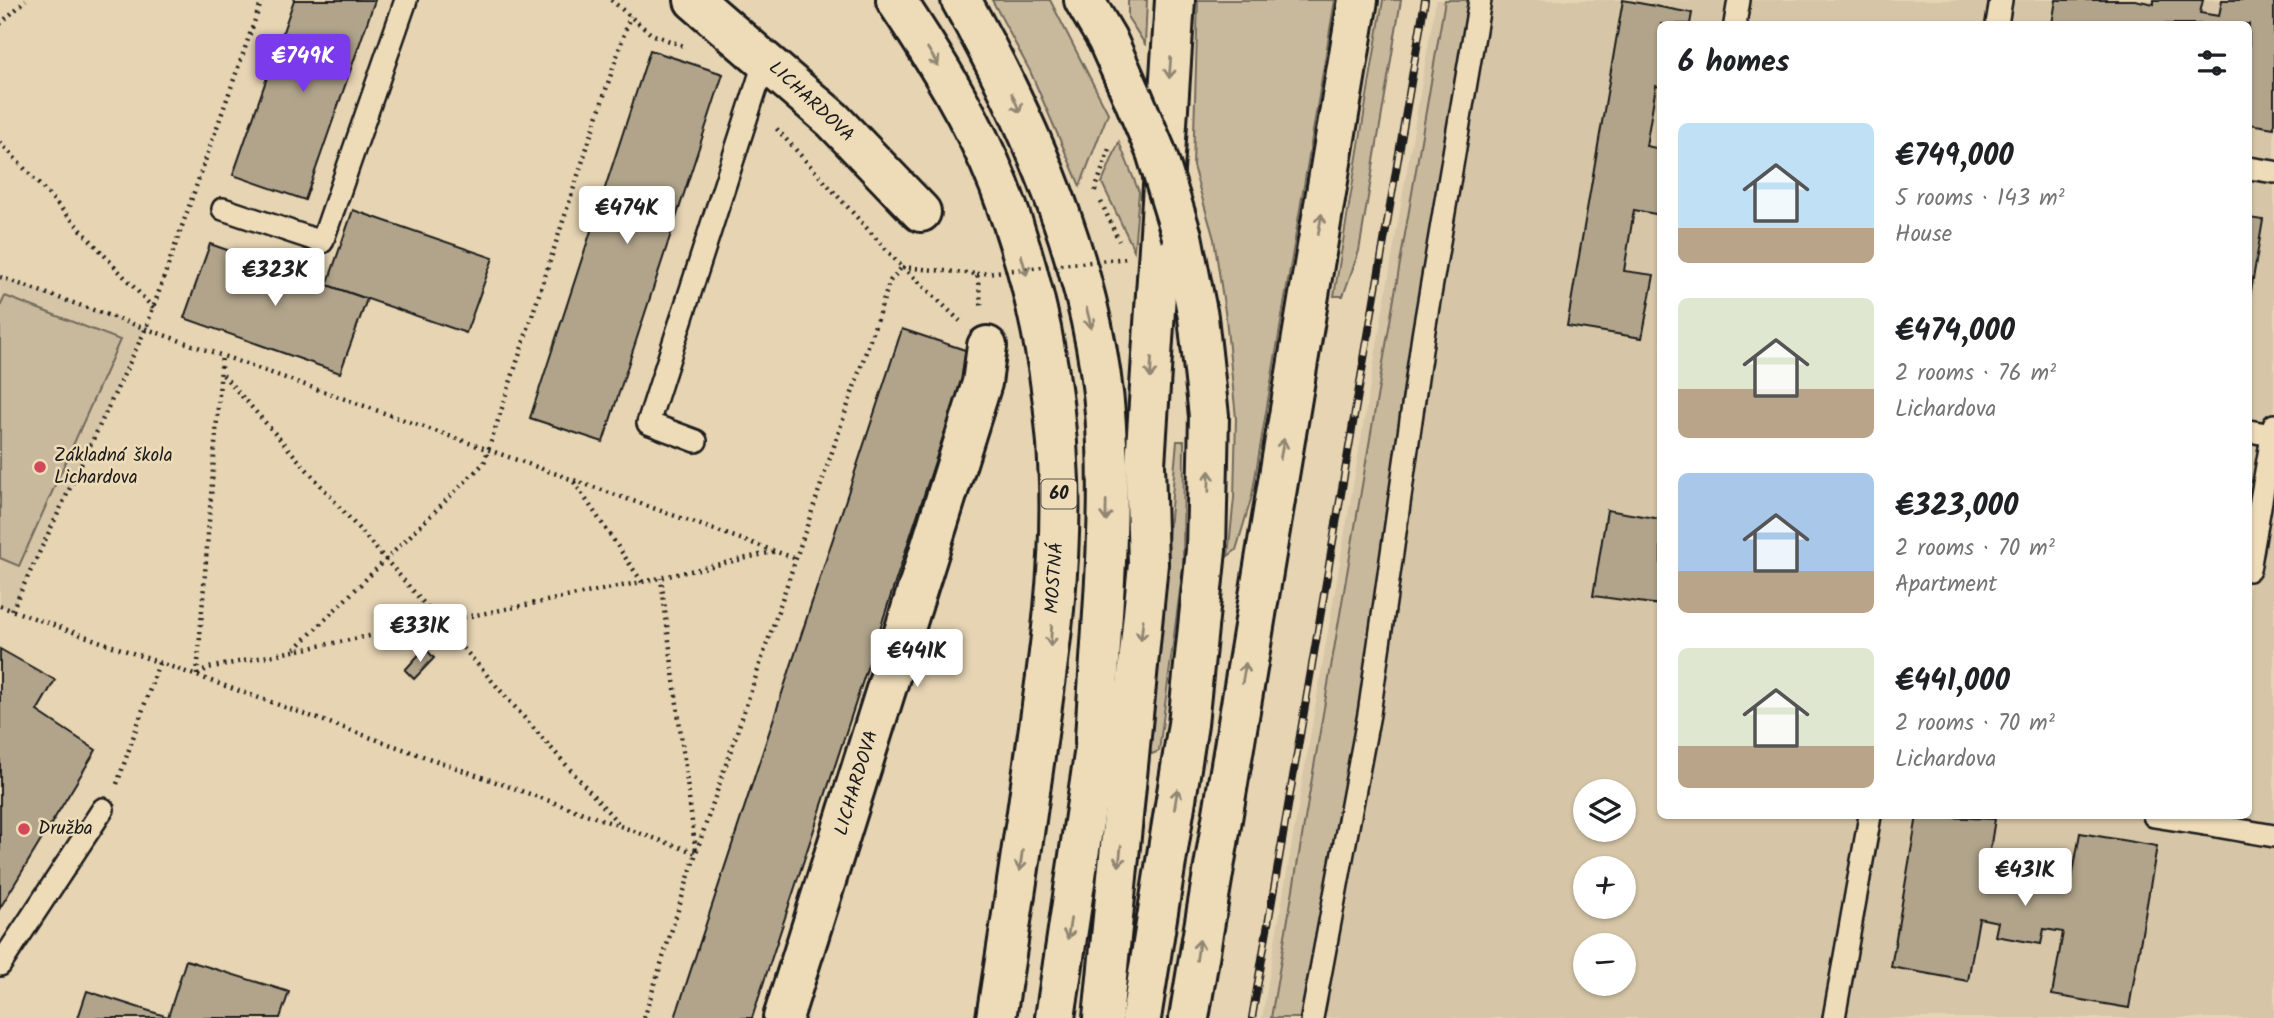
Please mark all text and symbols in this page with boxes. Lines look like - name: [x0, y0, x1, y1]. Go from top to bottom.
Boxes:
- pin: €749K: [254, 34, 352, 94]
- text: €749K: [271, 39, 335, 75]
- text: 6 homes: [1678, 39, 1790, 87]
- icon: filters: [2193, 44, 2231, 82]
- one-way arrow: [927, 47, 941, 67]
- street label: LICHARDOVA: [761, 54, 861, 150]
- one-way arrow: [1163, 56, 1176, 79]
- one-way arrow: [1010, 92, 1023, 114]
- text: €749,000: [1895, 133, 2014, 181]
- icon: home: [1734, 151, 1818, 235]
- text: 5 rooms · 143 m²: [1895, 181, 2065, 217]
- pin: €474K: [578, 187, 676, 246]
- text: €474K: [595, 191, 659, 227]
- one-way arrow: [1314, 214, 1327, 236]
- text: House: [1895, 217, 1952, 253]
- pin: €323K: [226, 248, 324, 308]
- text: €323K: [242, 253, 309, 289]
- one-way arrow: [1019, 254, 1032, 276]
- one-way arrow: [1083, 306, 1096, 329]
- text: €474,000: [1895, 308, 2015, 356]
- icon: home: [1734, 326, 1818, 410]
- text: 2 rooms · 76 m²: [1895, 356, 2056, 392]
- one-way arrow: [1145, 357, 1158, 380]
- text: Lichardova: [1895, 392, 1996, 428]
- one-way arrow: [1276, 438, 1289, 461]
- place label: Základná škola Lichardova: [54, 441, 173, 493]
- marker: Základná škola Lichardova: [32, 459, 48, 475]
- one-way arrow: [1202, 470, 1215, 493]
- road number: 60: [1042, 480, 1076, 508]
- text: €323,000: [1895, 483, 2018, 531]
- one-way arrow: [1099, 499, 1113, 522]
- icon: home: [1734, 501, 1818, 585]
- text: 2 rooms · 70 m²: [1895, 531, 2055, 567]
- street label: MOSTNÁ: [1038, 541, 1072, 615]
- text: Apartment: [1895, 567, 1997, 603]
- pin: €331K: [371, 604, 469, 664]
- text: €331K: [390, 609, 450, 645]
- one-way arrow: [1135, 618, 1148, 641]
- one-way arrow: [1044, 624, 1057, 646]
- pin: €441K: [868, 630, 966, 689]
- text: €441K: [887, 634, 947, 670]
- text: €441,000: [1895, 658, 2010, 706]
- one-way arrow: [1238, 662, 1251, 685]
- icon: home: [1734, 676, 1818, 760]
- text: 2 rooms · 70 m²: [1895, 706, 2055, 742]
- street label: LICHARDOVA: [827, 727, 887, 839]
- text: Lichardova: [1895, 742, 1996, 778]
- map controls: [1573, 779, 1636, 996]
- button: layers: [1573, 779, 1636, 842]
- one-way arrow: [1170, 788, 1183, 811]
- place label: Družba: [38, 814, 93, 844]
- marker: Družba: [16, 821, 32, 837]
- one-way arrow: [1113, 844, 1126, 867]
- pin: €431K: [1976, 848, 2074, 908]
- one-way arrow: [1014, 849, 1027, 872]
- text: €431K: [1995, 853, 2055, 889]
- button: +: [1573, 856, 1636, 919]
- one-way arrow: [1062, 917, 1075, 940]
- button: −: [1573, 933, 1636, 996]
- one-way arrow: [1192, 940, 1205, 962]

